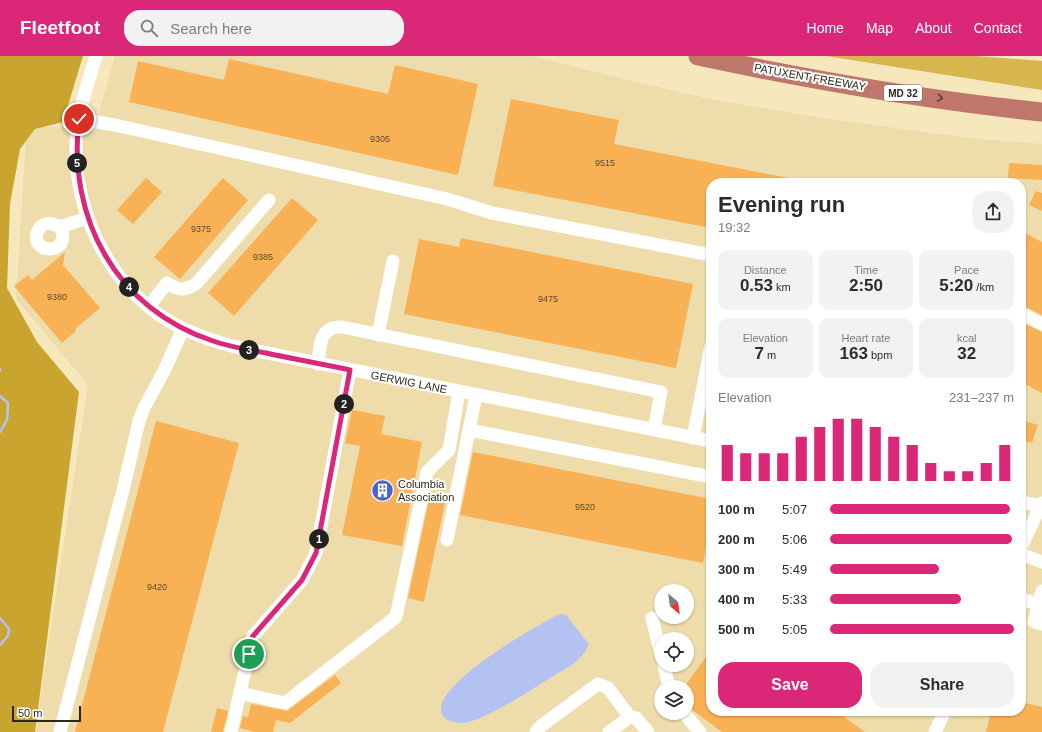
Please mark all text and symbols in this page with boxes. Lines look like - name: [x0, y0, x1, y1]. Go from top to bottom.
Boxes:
- search box: [124, 10, 404, 46]
- text: Fleetfoot: [20, 17, 100, 38]
- icon: search: [138, 17, 160, 39]
- text: Search here: [170, 20, 252, 37]
- text: Home: [807, 20, 844, 36]
- text: Map: [866, 20, 893, 36]
- text: About: [915, 20, 952, 36]
- text: Contact: [974, 20, 1022, 36]
- street label: PATUXENT FREEWAY: [753, 61, 867, 93]
- road number: MD 32: [884, 85, 922, 101]
- one-way arrow: [937, 94, 944, 103]
- pin: [62, 102, 96, 136]
- icon: check: [68, 108, 90, 130]
- house number: 9305: [370, 134, 390, 144]
- pin: 5: [67, 153, 87, 173]
- text: 5: [74, 157, 80, 169]
- house number: 9515: [595, 158, 615, 168]
- button: share: [972, 191, 1014, 233]
- text: Evening run: [718, 192, 845, 217]
- text: 19:32: [718, 220, 751, 235]
- house number: 9375: [191, 224, 211, 234]
- house number: 9385: [253, 252, 273, 262]
- text: Distance: [744, 264, 787, 276]
- text: Time: [854, 264, 878, 276]
- text: Pace: [954, 264, 979, 276]
- text: 0.53: [740, 276, 773, 295]
- text: 2:50: [849, 276, 883, 295]
- text: 5:20: [939, 276, 973, 295]
- pin: 4: [119, 277, 139, 297]
- text: 4: [126, 281, 132, 293]
- text: km: [773, 281, 791, 293]
- text: /km: [973, 281, 994, 293]
- house number: 9380: [47, 292, 67, 302]
- house number: 9475: [538, 294, 558, 304]
- text: Elevation: [743, 332, 788, 344]
- text: Heart rate: [842, 332, 890, 344]
- text: kcal: [957, 332, 976, 344]
- pin: 3: [239, 340, 259, 360]
- text: 3: [246, 344, 252, 356]
- text: 7: [754, 344, 764, 363]
- text: 163: [840, 344, 868, 363]
- text: 32: [957, 344, 976, 363]
- text: m: [764, 349, 776, 361]
- text: bpm: [868, 349, 892, 361]
- street label: GERWIG LANE: [370, 369, 448, 395]
- text: Elevation: [718, 390, 771, 405]
- text: 231–237 m: [949, 390, 1014, 405]
- pin: 2: [334, 394, 354, 414]
- text: 2: [341, 398, 347, 410]
- building icon: Columbia Association: [369, 477, 395, 503]
- place label: Columbia Association: [398, 478, 454, 503]
- house number: 9520: [575, 502, 595, 512]
- text: 100 m: [718, 502, 755, 517]
- text: 5:07: [782, 502, 807, 517]
- pin: 1: [309, 529, 329, 549]
- text: 200 m: [718, 532, 755, 547]
- text: 5:06: [782, 532, 807, 547]
- text: 1: [316, 533, 322, 545]
- text: 300 m: [718, 562, 755, 577]
- text: 5:49: [782, 562, 807, 577]
- house number: 9420: [147, 582, 167, 592]
- north arrow: [654, 584, 694, 624]
- map controls: [654, 584, 694, 720]
- text: 400 m: [718, 592, 755, 607]
- text: 5:33: [782, 592, 807, 607]
- text: 500 m: [718, 622, 755, 637]
- text: 5:05: [782, 622, 807, 637]
- button: locate: [654, 632, 694, 672]
- pin: [232, 637, 266, 671]
- icon: arrive: [238, 643, 260, 665]
- button: Save: [718, 662, 862, 708]
- button: Share: [870, 662, 1014, 708]
- button: layers: [654, 680, 694, 720]
- scale bar: [12, 704, 81, 723]
- text: 50 m: [18, 707, 42, 719]

